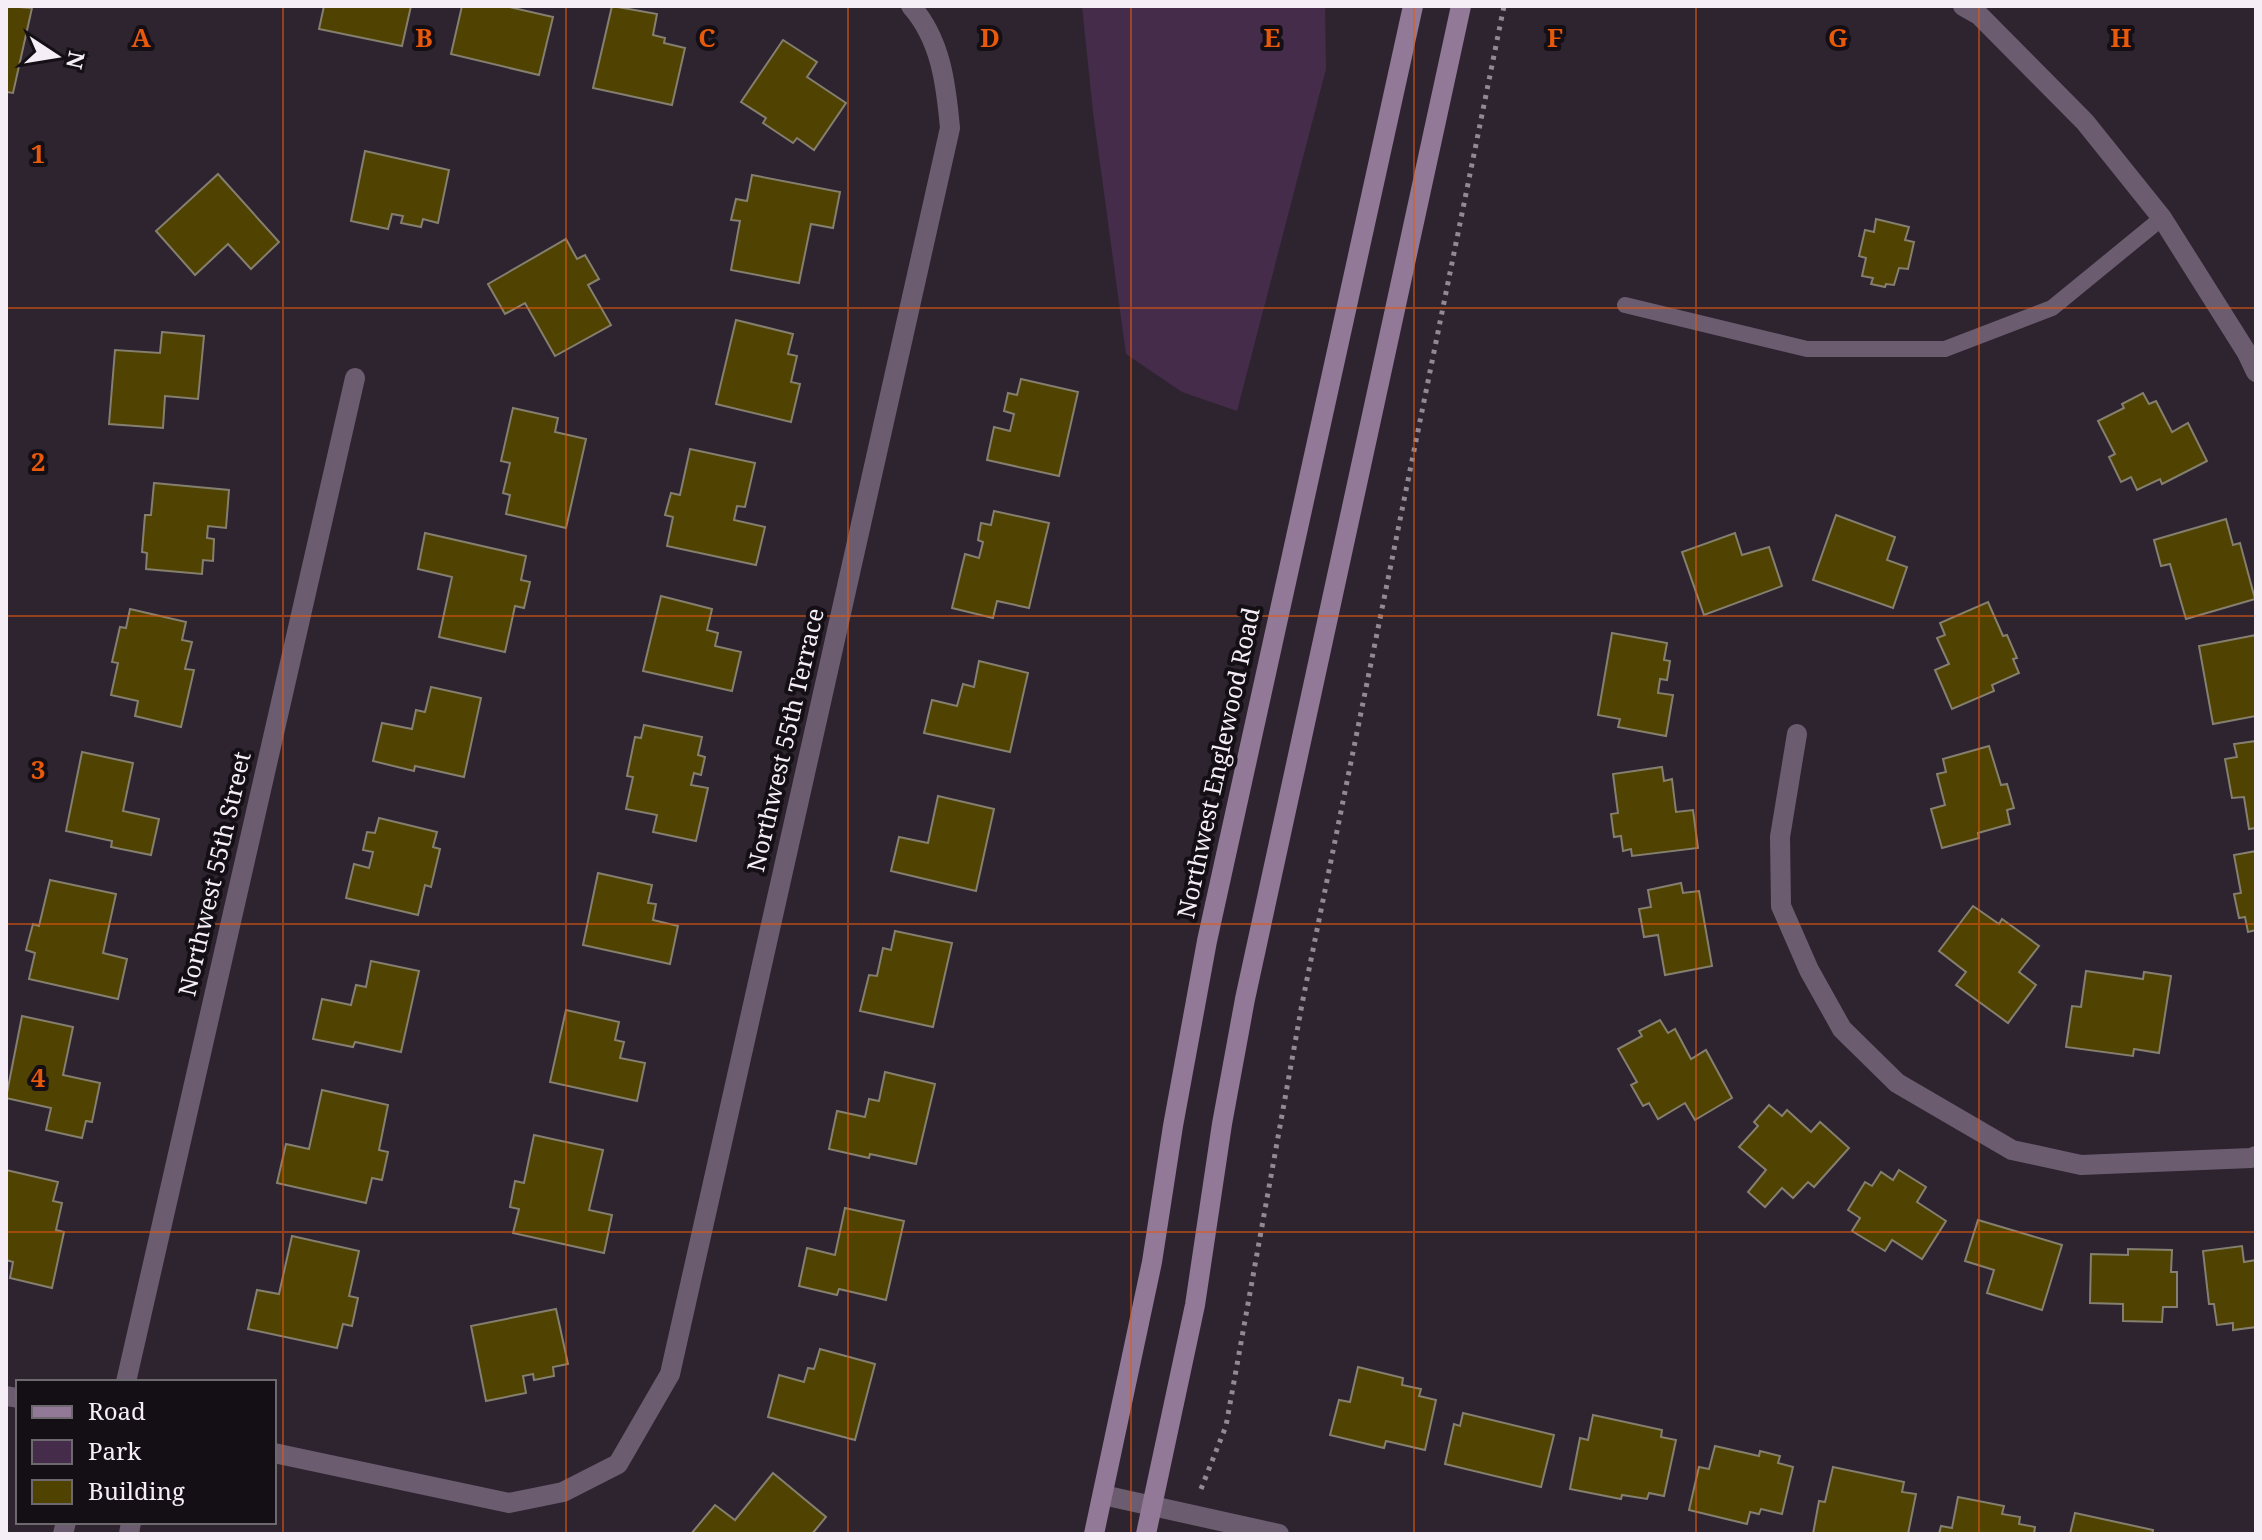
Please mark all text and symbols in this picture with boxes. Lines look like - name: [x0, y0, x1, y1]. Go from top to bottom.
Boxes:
- north arrow: [16, 16, 96, 96]
- text: A: [131, 19, 151, 55]
- text: B: [415, 19, 433, 55]
- text: C: [698, 19, 716, 55]
- text: D: [980, 19, 1000, 55]
- text: E: [1264, 19, 1281, 55]
- text: F: [1547, 19, 1563, 55]
- text: G: [1828, 19, 1848, 55]
- text: H: [2110, 19, 2132, 55]
- text: N: [60, 49, 93, 72]
- text: 1: [31, 135, 45, 171]
- text: 2: [31, 443, 45, 479]
- street label: Northwest Englewood Road: [1168, 604, 1267, 921]
- street label: Northwest 55th Terrace: [738, 605, 831, 875]
- street label: Northwest 55th Street: [169, 748, 258, 999]
- text: 3: [31, 751, 45, 787]
- text: 4: [31, 1059, 46, 1095]
- legend: [16, 1380, 276, 1524]
- text: Road: [88, 1394, 146, 1427]
- text: Park: [88, 1434, 142, 1467]
- text: Building: [88, 1474, 185, 1507]

